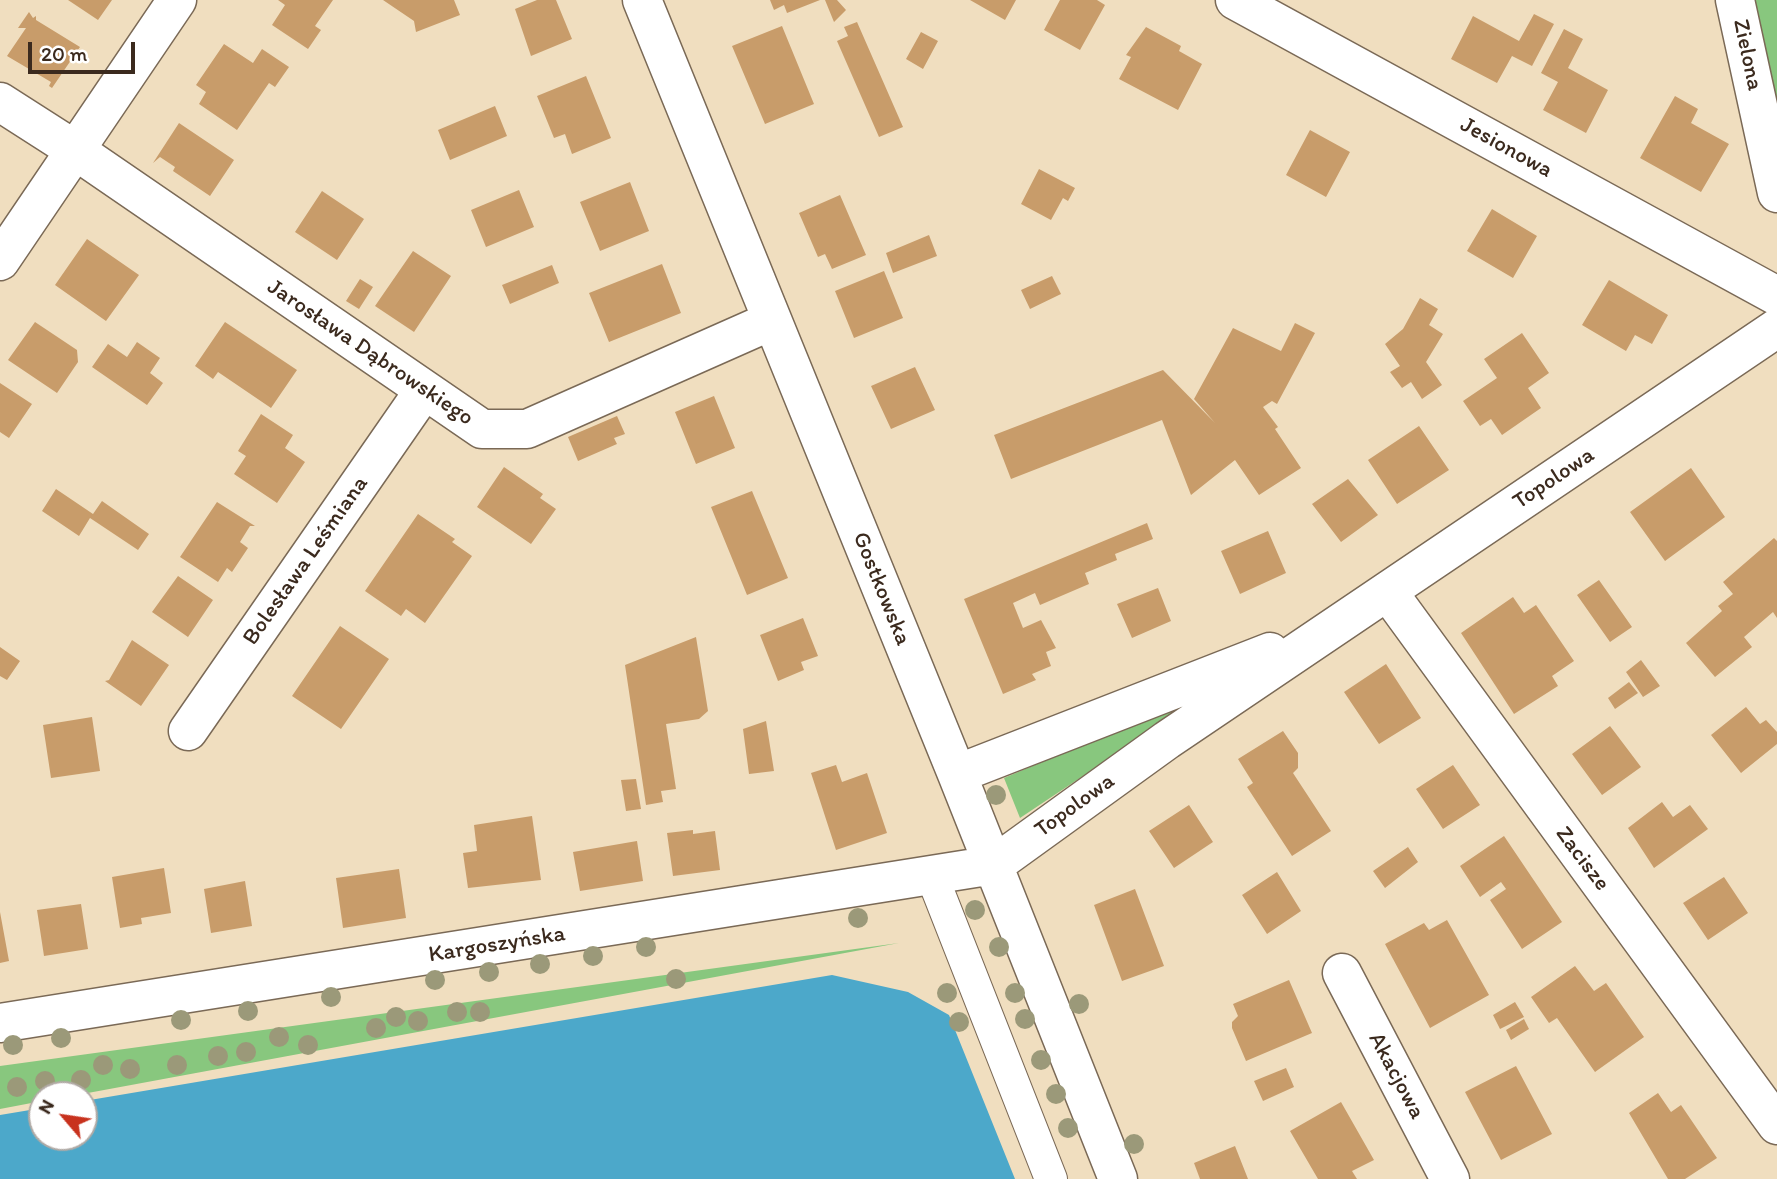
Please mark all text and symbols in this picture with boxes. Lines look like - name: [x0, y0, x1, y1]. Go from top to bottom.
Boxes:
- street label: Zielona: [1726, 17, 1768, 93]
- scale bar: [32, 28, 138, 72]
- text: 20 m: [41, 41, 87, 66]
- street label: Jesionowa: [1455, 111, 1557, 185]
- street label: Jarosława Dąbrowskiego: [262, 274, 478, 432]
- street label: Topolowa: [1508, 442, 1600, 516]
- street label: Bolesława Leśmiana: [237, 471, 375, 651]
- street label: Gostkowska: [846, 528, 916, 650]
- street label: Topolowa: [1030, 768, 1120, 844]
- street label: Zacisze: [1549, 821, 1615, 897]
- street label: Kargoszyńska: [427, 921, 567, 969]
- street label: Akacjowa: [1362, 1028, 1430, 1124]
- north arrow: [28, 1081, 98, 1151]
- text: N: [33, 1095, 59, 1118]

